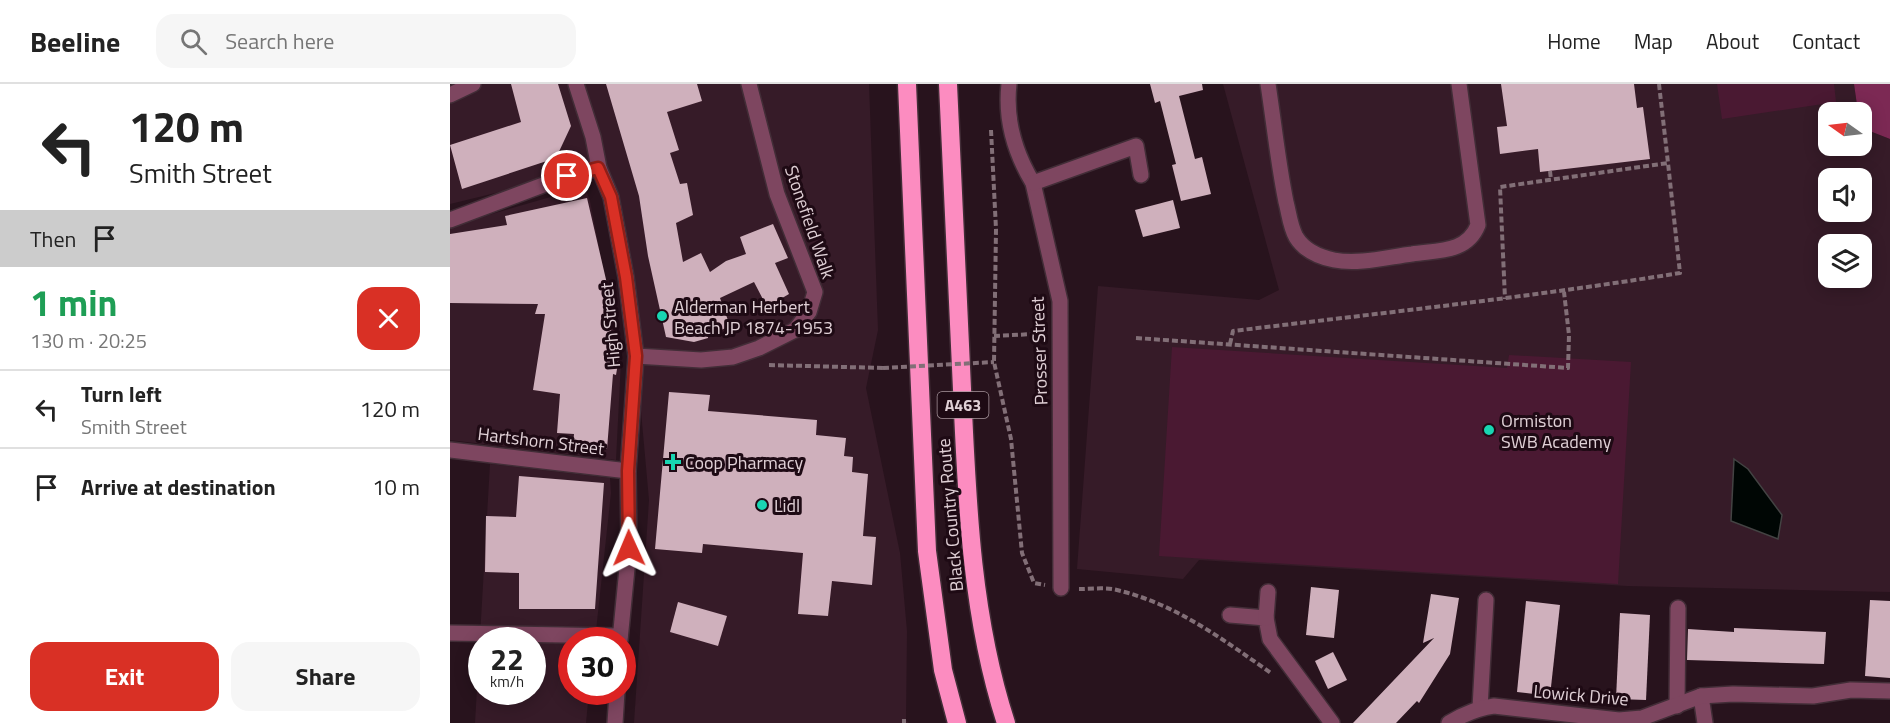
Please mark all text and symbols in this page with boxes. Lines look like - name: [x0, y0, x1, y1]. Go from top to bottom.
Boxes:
- search box: [156, 14, 576, 68]
- text: Beeline: [30, 20, 120, 63]
- text: Search here: [225, 24, 334, 58]
- icon: search: [177, 25, 210, 58]
- text: Home: [1547, 25, 1601, 57]
- text: Map: [1634, 25, 1673, 57]
- text: About: [1706, 25, 1759, 57]
- text: Contact: [1792, 25, 1860, 57]
- text: 120 m: [129, 94, 244, 158]
- north arrow: [1818, 102, 1872, 156]
- map controls: [1818, 102, 1872, 288]
- icon: left: [30, 108, 108, 186]
- pin: [541, 150, 592, 201]
- text: Smith Street: [129, 152, 272, 193]
- icon: arrive: [550, 159, 583, 192]
- street label: Stonefield Walk: [778, 162, 842, 283]
- button: sound: [1818, 168, 1872, 222]
- text: Then: [30, 222, 76, 256]
- icon: arrive: [88, 222, 121, 255]
- button: layers: [1818, 234, 1872, 288]
- text: 1 min: [30, 275, 117, 330]
- street label: High Street: [593, 281, 627, 369]
- button: close: [357, 287, 420, 350]
- place label: Alderman Herbert Beach JP 1874-1953: [674, 293, 833, 341]
- street label: Prosser Street: [1024, 296, 1054, 406]
- marker: Alderman Herbert Beach JP 1874-1953: [655, 309, 669, 323]
- text: 130 m · 20:25: [30, 325, 147, 356]
- text: Turn left: [81, 377, 162, 411]
- text: 120 m: [360, 392, 420, 426]
- road number: A463: [938, 392, 988, 418]
- icon: left: [30, 393, 63, 426]
- place label: Ormiston SWB Academy: [1501, 407, 1612, 455]
- text: Smith Street: [81, 411, 187, 442]
- street label: Hartshorn Street: [476, 420, 607, 462]
- marker: Ormiston SWB Academy: [1482, 423, 1496, 437]
- street label: Black Country Route: [930, 437, 970, 593]
- place label: Coop Pharmacy: [685, 449, 804, 476]
- marker: Coop Pharmacy: [666, 455, 680, 469]
- text: Arrive at destination: [81, 470, 276, 504]
- text: 10 m: [372, 470, 420, 504]
- icon: arrive: [30, 471, 63, 504]
- place label: Lidl: [774, 492, 800, 519]
- marker: Lidl: [755, 498, 769, 512]
- position arrow: [597, 516, 661, 580]
- speed limit sign: 30: [558, 627, 636, 705]
- text: 22: [490, 636, 524, 682]
- button: Exit: [30, 642, 219, 711]
- button: Share: [231, 642, 420, 711]
- text: km/h: [490, 670, 524, 693]
- street label: Lowick Drive: [1532, 677, 1630, 713]

